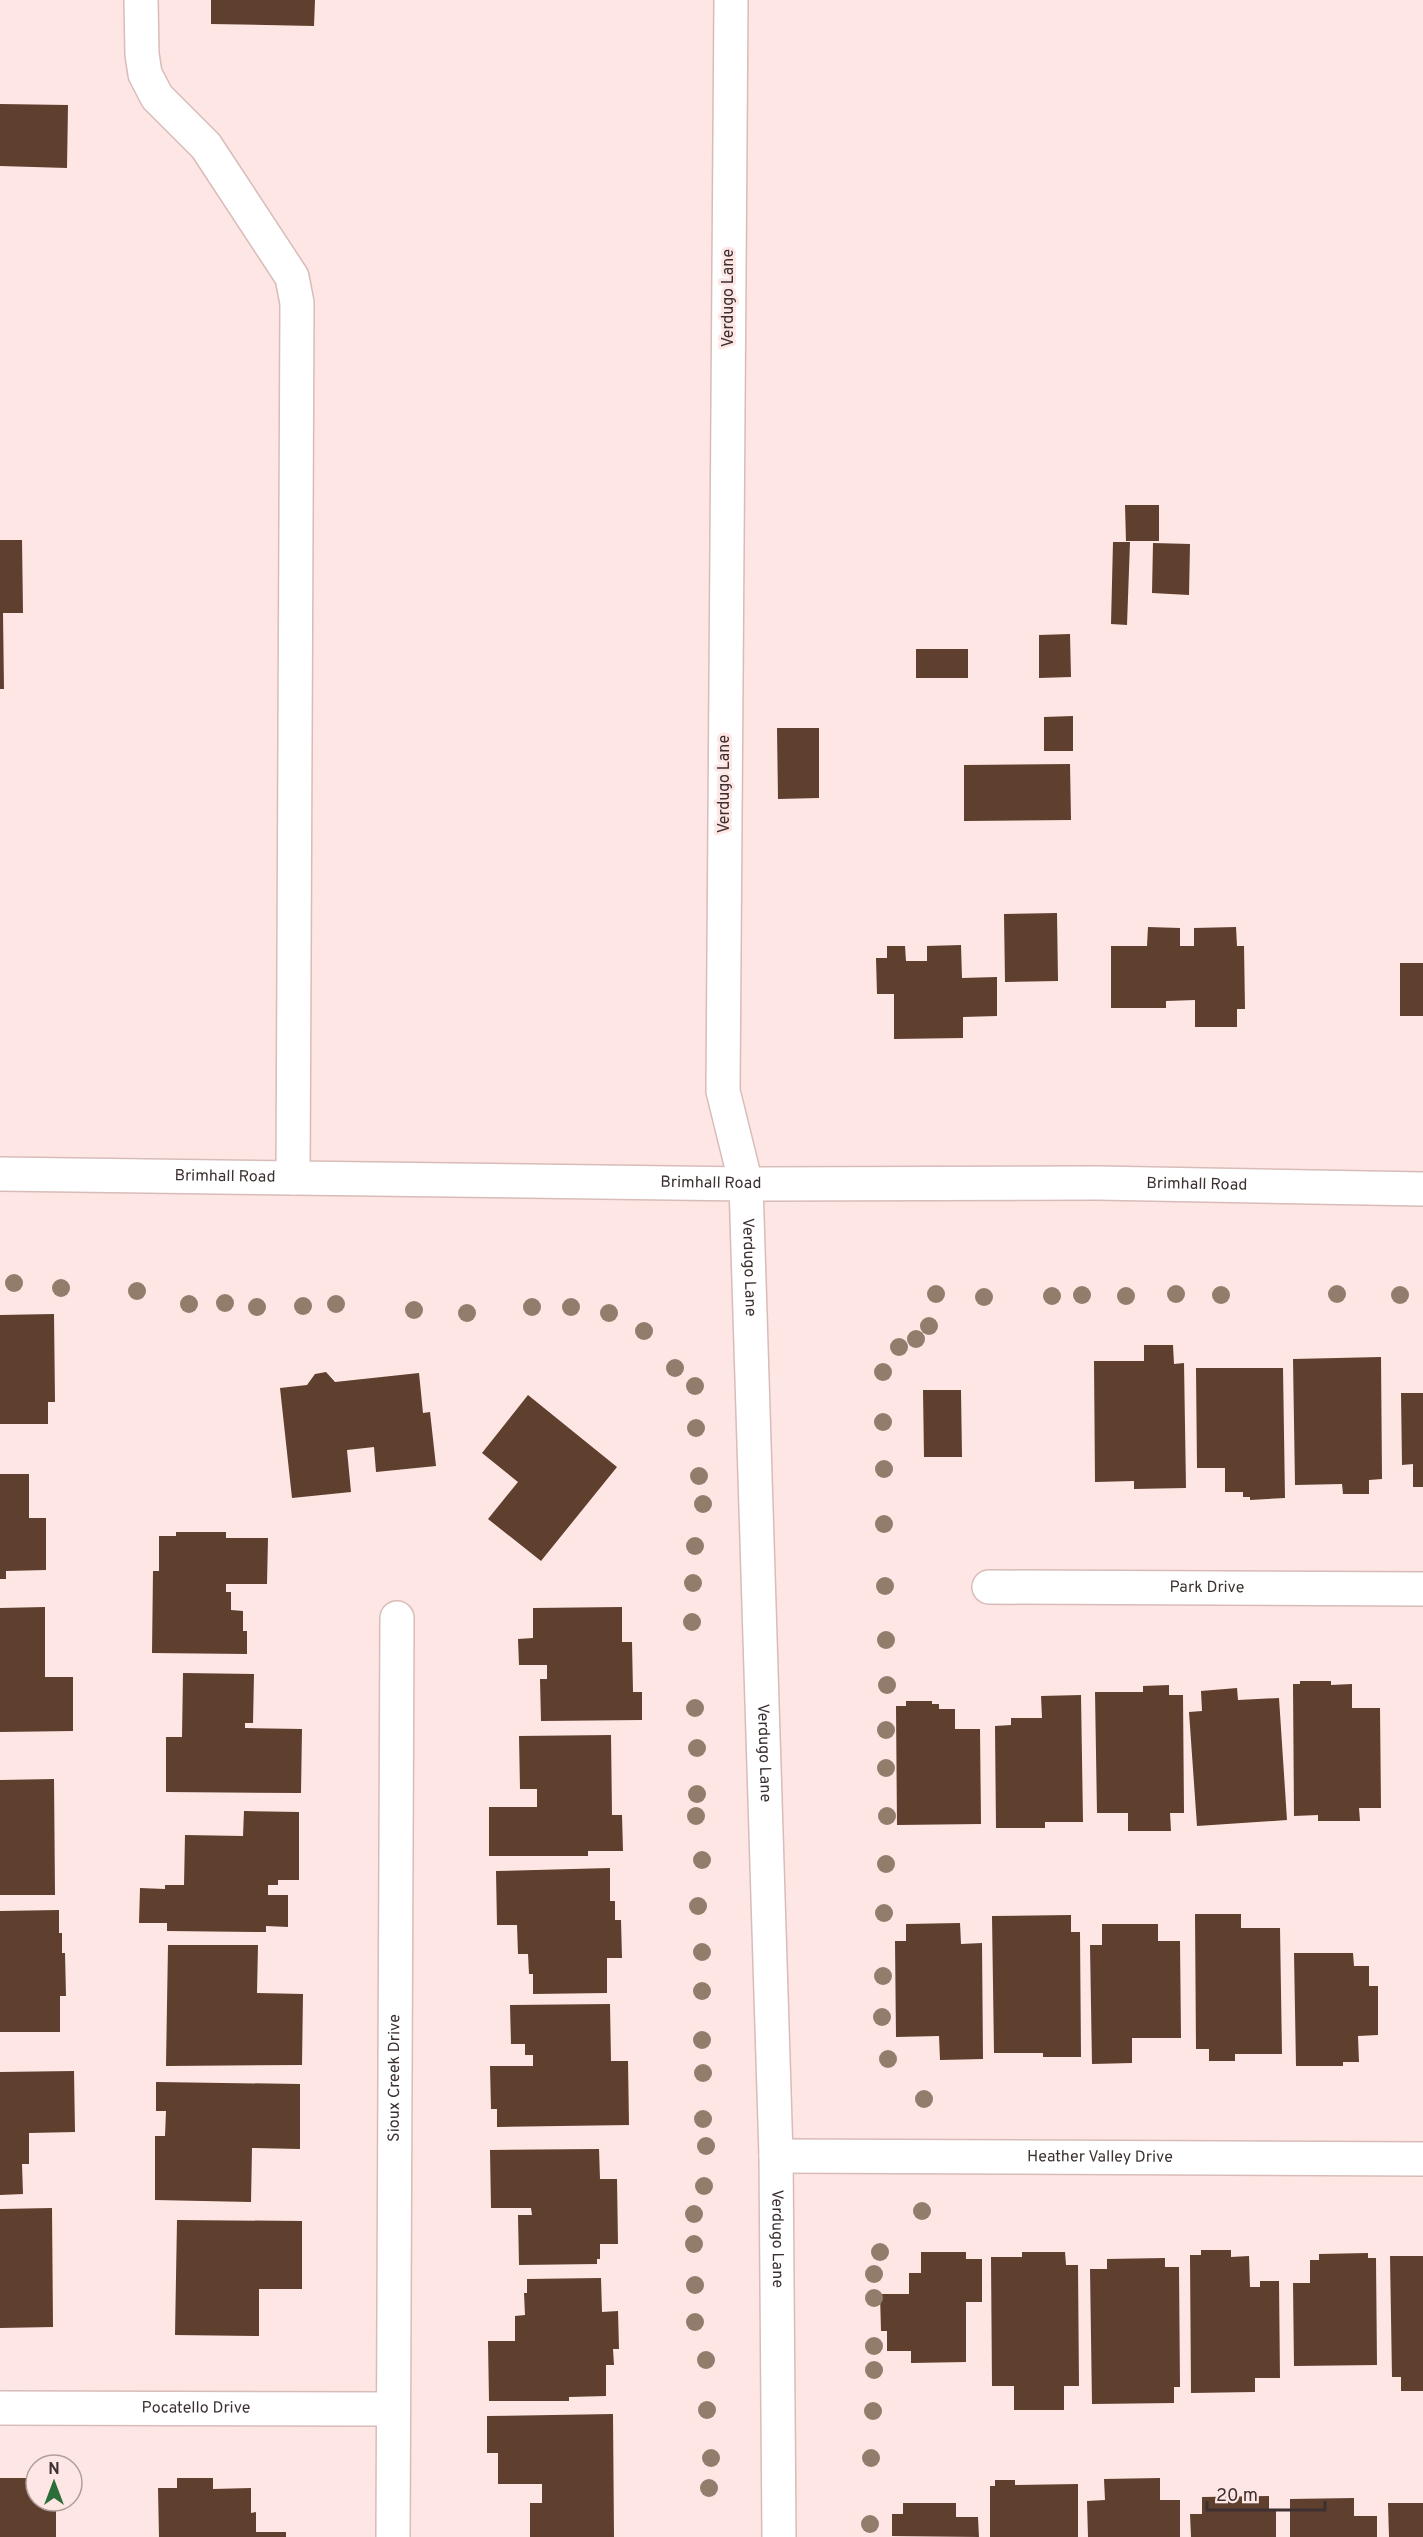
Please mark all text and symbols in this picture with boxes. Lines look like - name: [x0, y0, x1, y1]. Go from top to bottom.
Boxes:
- street label: Verdugo Lane: [719, 249, 739, 347]
- street label: Verdugo Lane: [715, 735, 735, 833]
- street label: Brimhall Road: [174, 1166, 276, 1188]
- street label: Brimhall Road: [660, 1173, 761, 1194]
- street label: Brimhall Road: [1146, 1174, 1248, 1196]
- street label: Verdugo Lane: [737, 1218, 760, 1317]
- street label: Park Drive: [1170, 1578, 1244, 1598]
- street label: Verdugo Lane: [752, 1703, 775, 1802]
- street label: Sioux Creek Drive: [385, 2014, 405, 2142]
- street label: Heather Valley Drive: [1027, 2147, 1173, 2168]
- street label: Verdugo Lane: [766, 2189, 787, 2288]
- street label: Pocatello Drive: [142, 2398, 250, 2419]
- north arrow: [24, 2453, 84, 2513]
- text: N: [48, 2460, 60, 2480]
- scale bar: [1207, 2474, 1326, 2512]
- text: 20 m: [1216, 2485, 1258, 2508]

